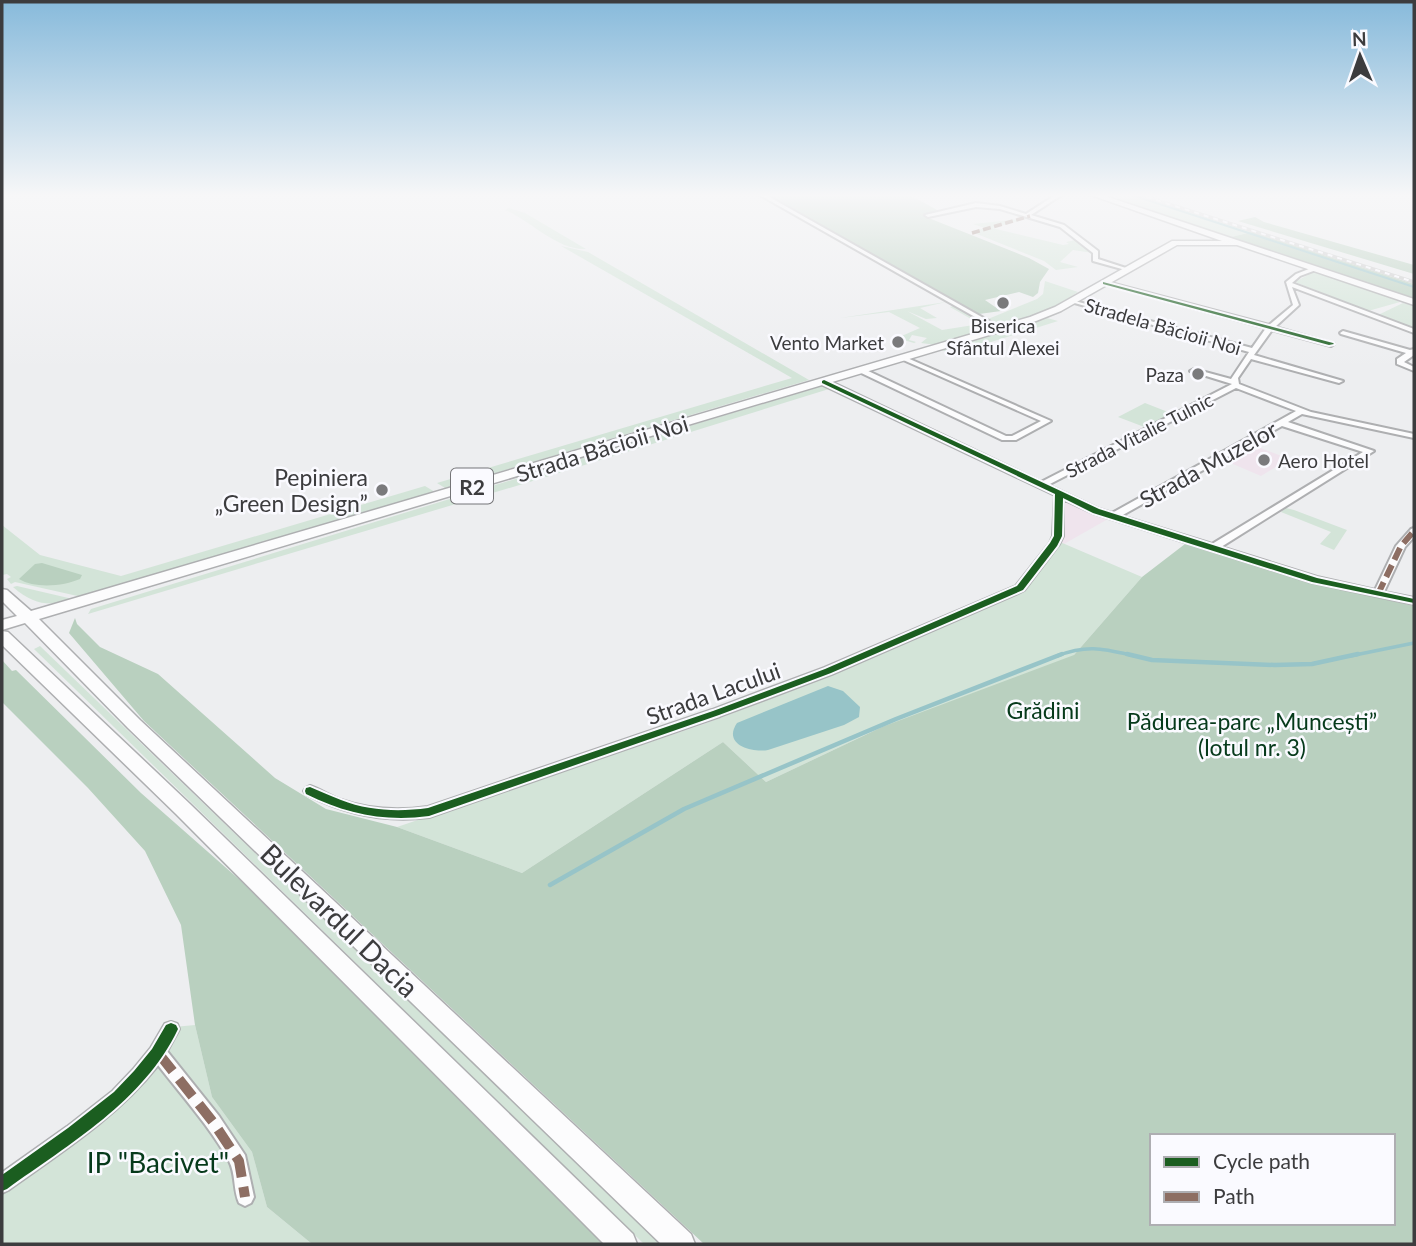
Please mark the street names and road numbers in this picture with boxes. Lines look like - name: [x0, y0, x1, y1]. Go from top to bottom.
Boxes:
- street label: Stradela Băcioii Noi: [1082, 293, 1244, 359]
- street label: Strada Vitalie Tulnic: [1061, 388, 1217, 482]
- street label: Strada Băcioii Noi: [513, 409, 691, 487]
- street label: Strada Muzelor: [1134, 414, 1282, 513]
- road number: R2: [451, 468, 493, 504]
- street label: Strada Lacului: [642, 656, 784, 730]
- street label: Bulevardul Dacia: [254, 836, 426, 1004]

